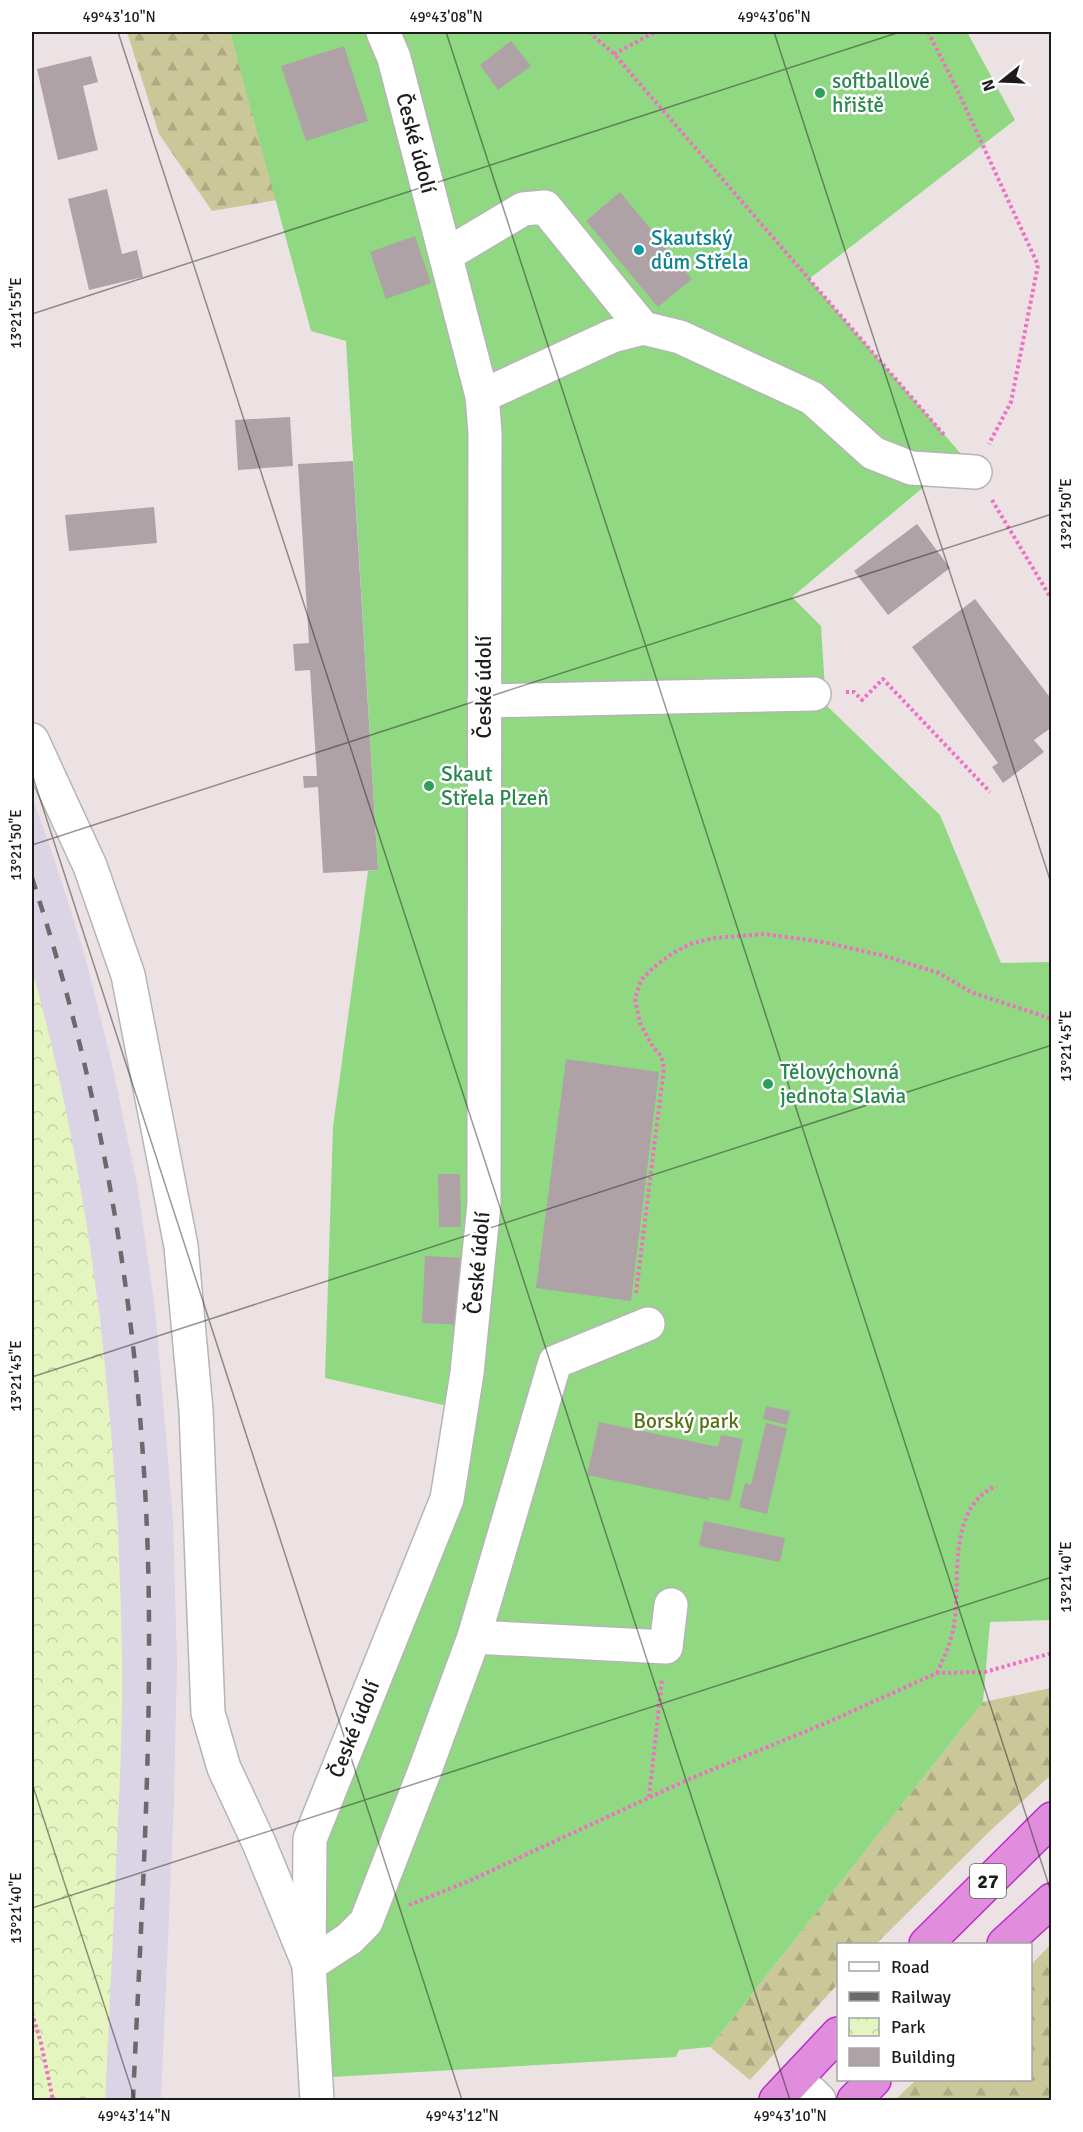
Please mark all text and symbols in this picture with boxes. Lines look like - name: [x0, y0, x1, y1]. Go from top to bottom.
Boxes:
- text: 49°43'10"N: [82, 8, 156, 26]
- text: 49°43'08"N: [409, 8, 483, 26]
- text: 49°43'06"N: [737, 8, 811, 26]
- north arrow: [972, 51, 1032, 111]
- place label: softballové hřiště: [832, 68, 930, 118]
- text: N: [977, 77, 1000, 94]
- marker: softballové hřiště: [813, 86, 827, 100]
- street label: České údolí: [390, 90, 442, 196]
- place label: Skautský dům Střela: [651, 225, 749, 275]
- marker: Skautský dům Střela: [632, 243, 646, 257]
- text: 13°21'55"E: [7, 277, 25, 349]
- text: 13°21'50"E: [1057, 478, 1075, 550]
- street label: České údolí: [471, 635, 497, 738]
- place label: Skaut Střela Plzeň: [441, 761, 549, 811]
- marker: Skaut Střela Plzeň: [422, 779, 436, 793]
- text: 13°21'50"E: [7, 809, 25, 881]
- text: 13°21'45"E: [1057, 1010, 1075, 1082]
- place label: Tělovýchovná jednota Slavia: [780, 1059, 906, 1109]
- marker: Tělovýchovná jednota Slavia: [761, 1077, 775, 1091]
- street label: České údolí: [461, 1210, 495, 1315]
- text: 13°21'45"E: [7, 1340, 25, 1412]
- park label: Borský park: [633, 1408, 739, 1434]
- text: 13°21'40"E: [1057, 1541, 1075, 1613]
- street label: České údolí: [323, 1676, 385, 1782]
- road number: 27: [970, 1864, 1006, 1898]
- text: 13°21'40"E: [7, 1872, 25, 1944]
- legend: [837, 1943, 1032, 2081]
- text: Road: [891, 1956, 930, 1978]
- text: Railway: [891, 1986, 952, 2008]
- text: Park: [891, 2016, 926, 2038]
- text: Building: [891, 2046, 955, 2068]
- text: 49°43'14"N: [97, 2107, 171, 2125]
- text: 49°43'12"N: [425, 2107, 499, 2125]
- text: 49°43'10"N: [753, 2107, 827, 2125]

